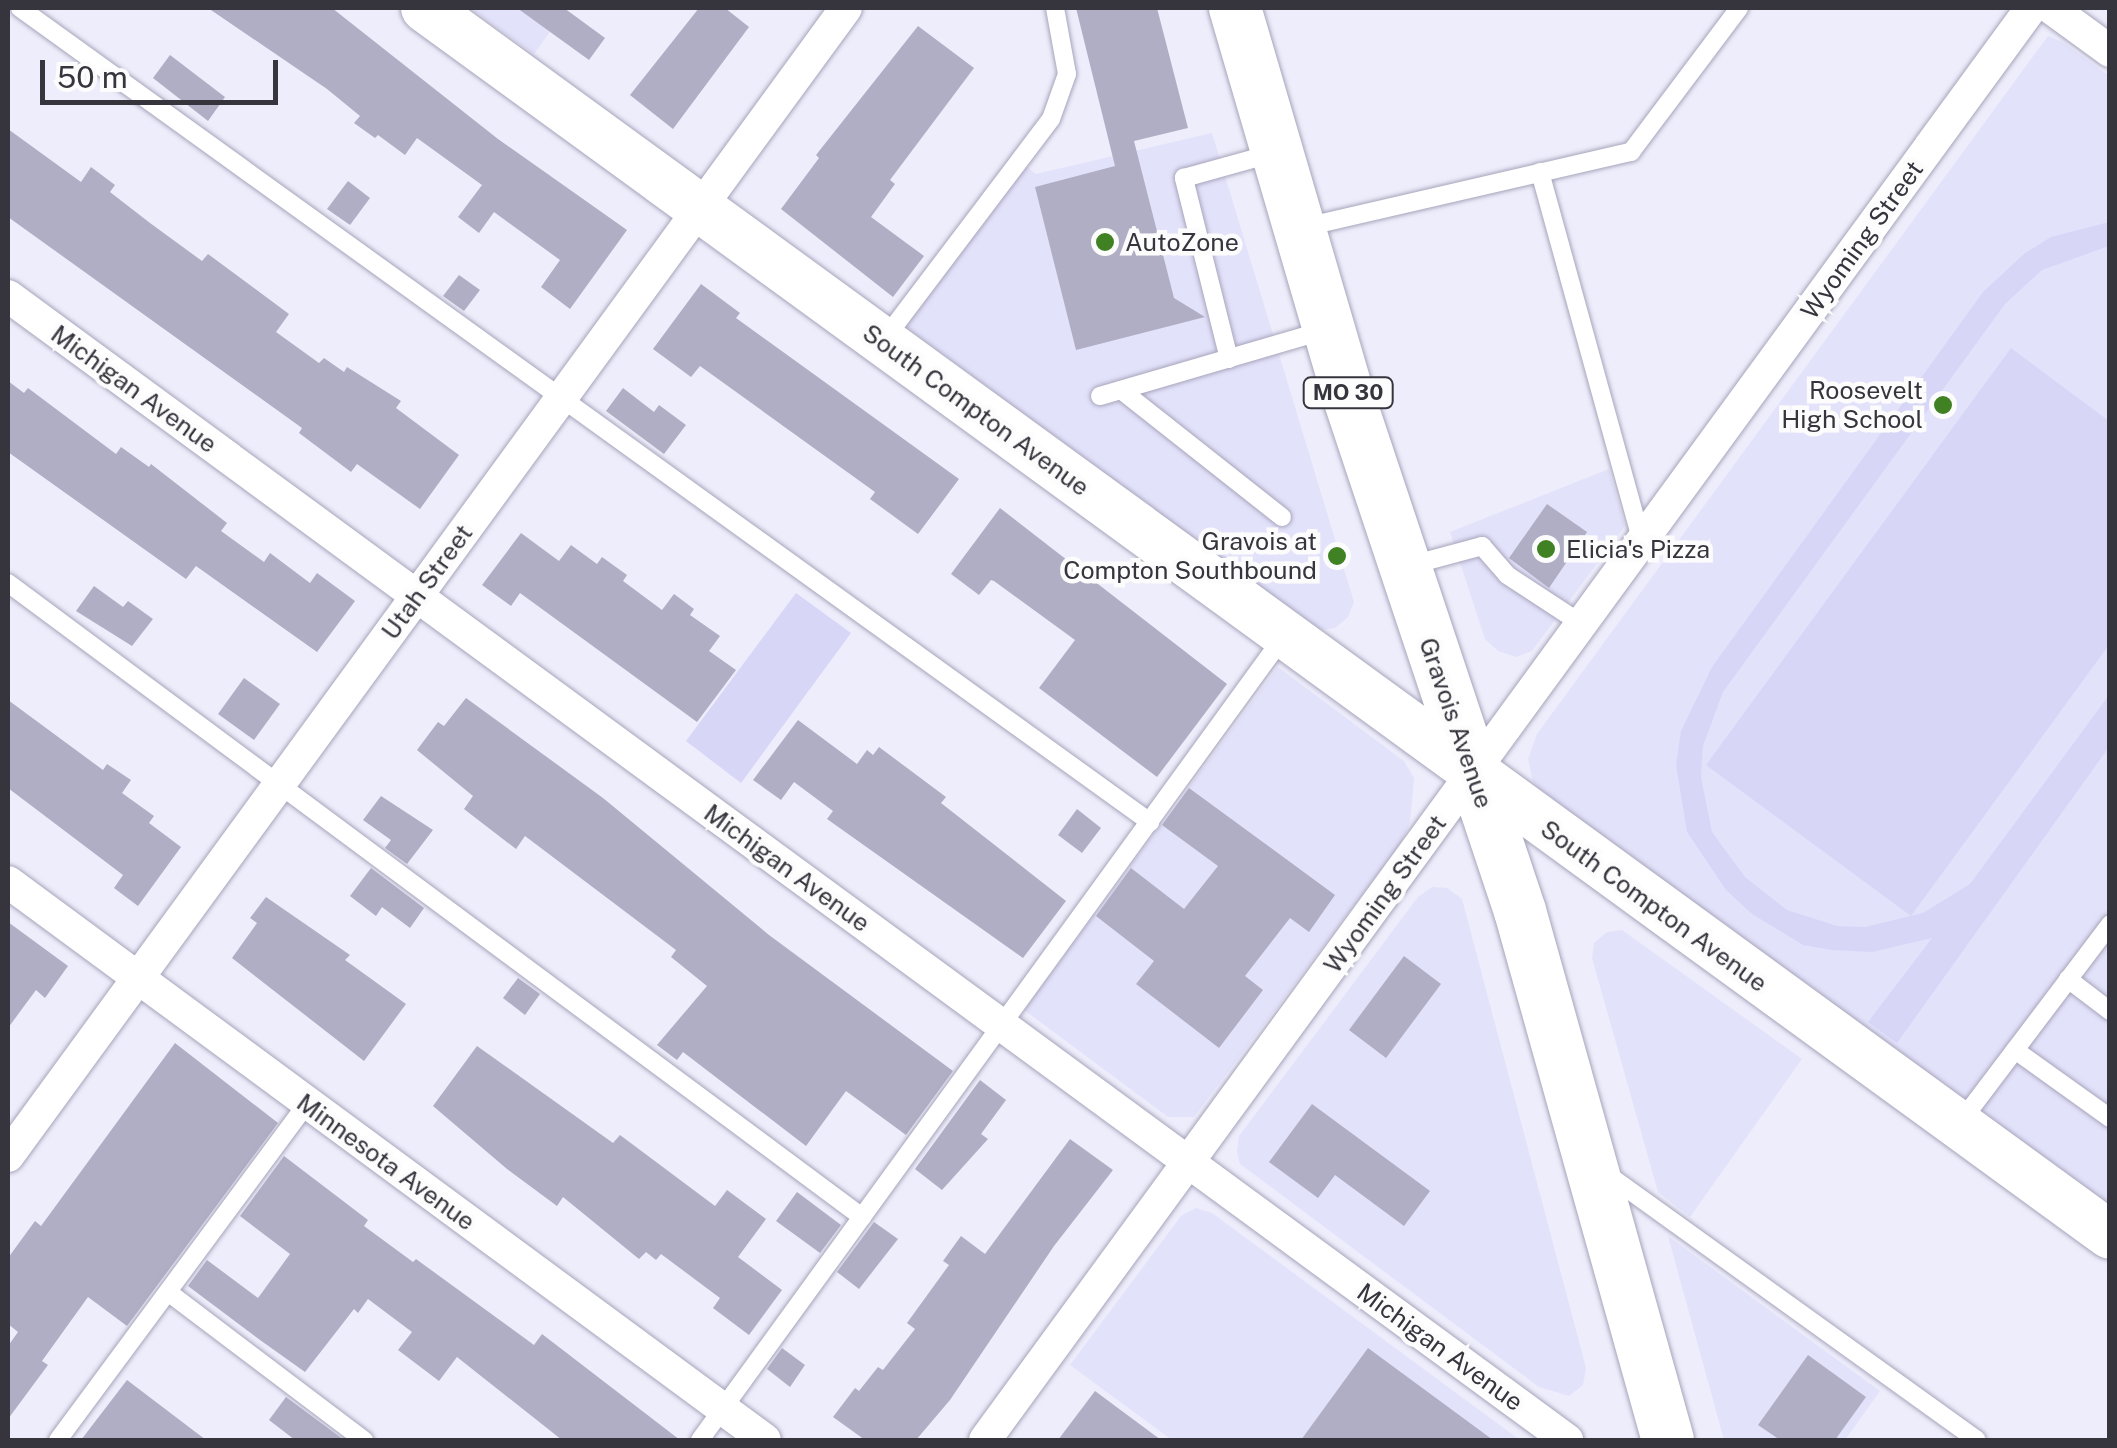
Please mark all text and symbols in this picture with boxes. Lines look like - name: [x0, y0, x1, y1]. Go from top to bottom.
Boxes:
- scale bar: [45, 40, 282, 102]
- text: 50 m: [57, 59, 128, 95]
- street label: Wyoming Street: [1795, 155, 1929, 325]
- place label: AutoZone: [1125, 227, 1239, 257]
- marker: AutoZone: [1094, 231, 1116, 253]
- street label: South Compton Avenue: [857, 318, 1095, 502]
- street label: Michigan Avenue: [45, 319, 223, 459]
- road number: MO 30: [1300, 376, 1396, 410]
- place label: Roosevelt High School: [1781, 376, 1923, 435]
- marker: Roosevelt High School: [1932, 394, 1954, 416]
- street label: Utah Street: [375, 519, 479, 645]
- place label: Gravois at Compton Southbound: [1063, 527, 1317, 586]
- place label: Elicia's Pizza: [1566, 534, 1710, 564]
- marker: Elicia's Pizza: [1535, 538, 1557, 560]
- marker: Gravois at Compton Southbound: [1326, 545, 1348, 567]
- street label: Gravois Avenue: [1413, 634, 1499, 812]
- street label: Michigan Avenue: [698, 798, 876, 938]
- street label: Wyoming Street: [1318, 809, 1452, 979]
- street label: South Compton Avenue: [1535, 814, 1773, 998]
- street label: Minnesota Avenue: [291, 1087, 481, 1237]
- street label: Michigan Avenue: [1351, 1277, 1529, 1417]

